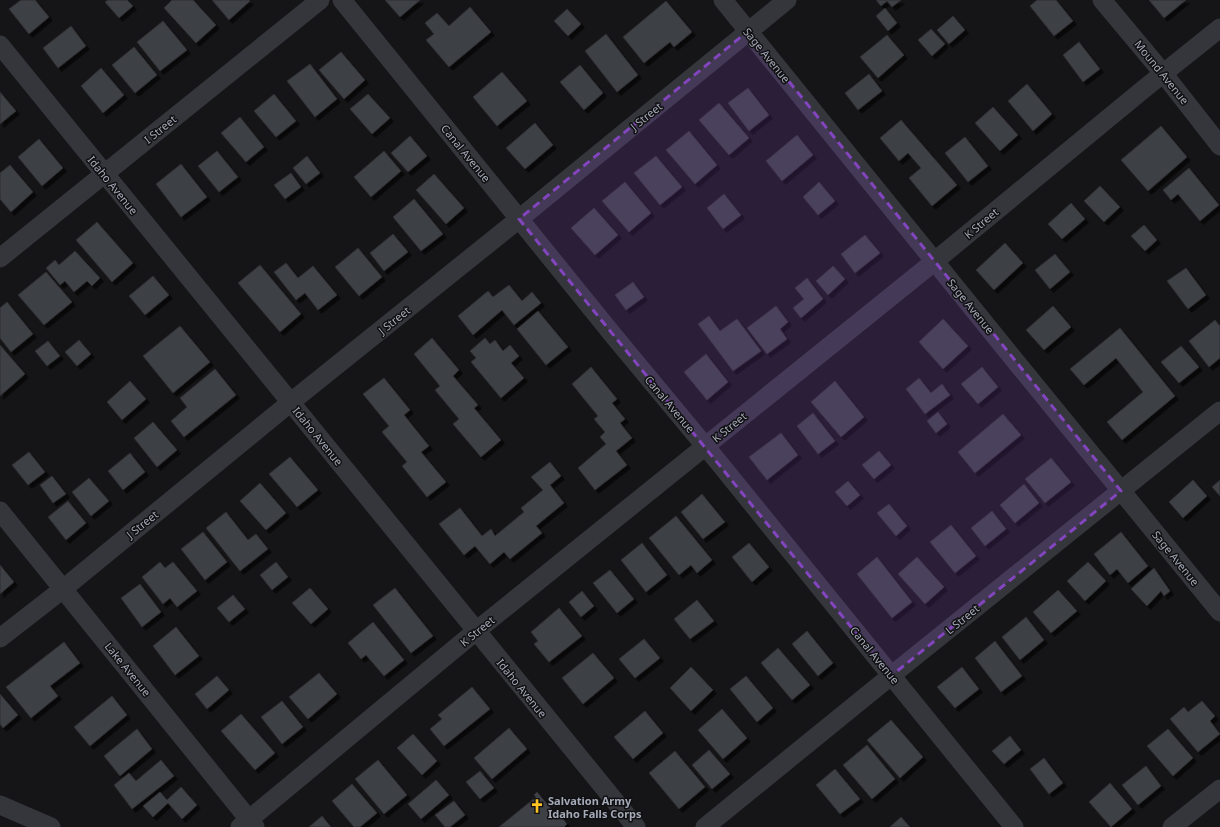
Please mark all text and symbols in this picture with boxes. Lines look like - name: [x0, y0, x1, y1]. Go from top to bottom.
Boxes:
- street label: Sage Avenue: [740, 24, 794, 86]
- street label: Mound Avenue: [1131, 37, 1193, 107]
- street label: J Street: [626, 99, 665, 134]
- street label: I Street: [141, 111, 179, 147]
- street label: Canal Avenue: [438, 121, 494, 185]
- street label: Idaho Avenue: [85, 152, 141, 218]
- street label: K Street: [961, 204, 1001, 242]
- street label: Sage Avenue: [944, 275, 998, 337]
- street label: J Street: [374, 303, 413, 338]
- street label: Canal Avenue: [642, 372, 698, 436]
- street label: Idaho Avenue: [290, 403, 346, 469]
- street label: K Street: [709, 408, 749, 446]
- street label: J Street: [122, 507, 161, 542]
- street label: Sage Avenue: [1149, 527, 1203, 589]
- street label: L Street: [942, 601, 982, 637]
- street label: K Street: [457, 612, 497, 650]
- street label: Canal Avenue: [847, 623, 903, 687]
- street label: Lake Avenue: [102, 639, 154, 699]
- street label: Idaho Avenue: [494, 655, 550, 721]
- place label: Salvation Army Idaho Falls Corps: [548, 793, 642, 821]
- church icon: Salvation Army Idaho Falls Corps: [529, 798, 545, 814]

